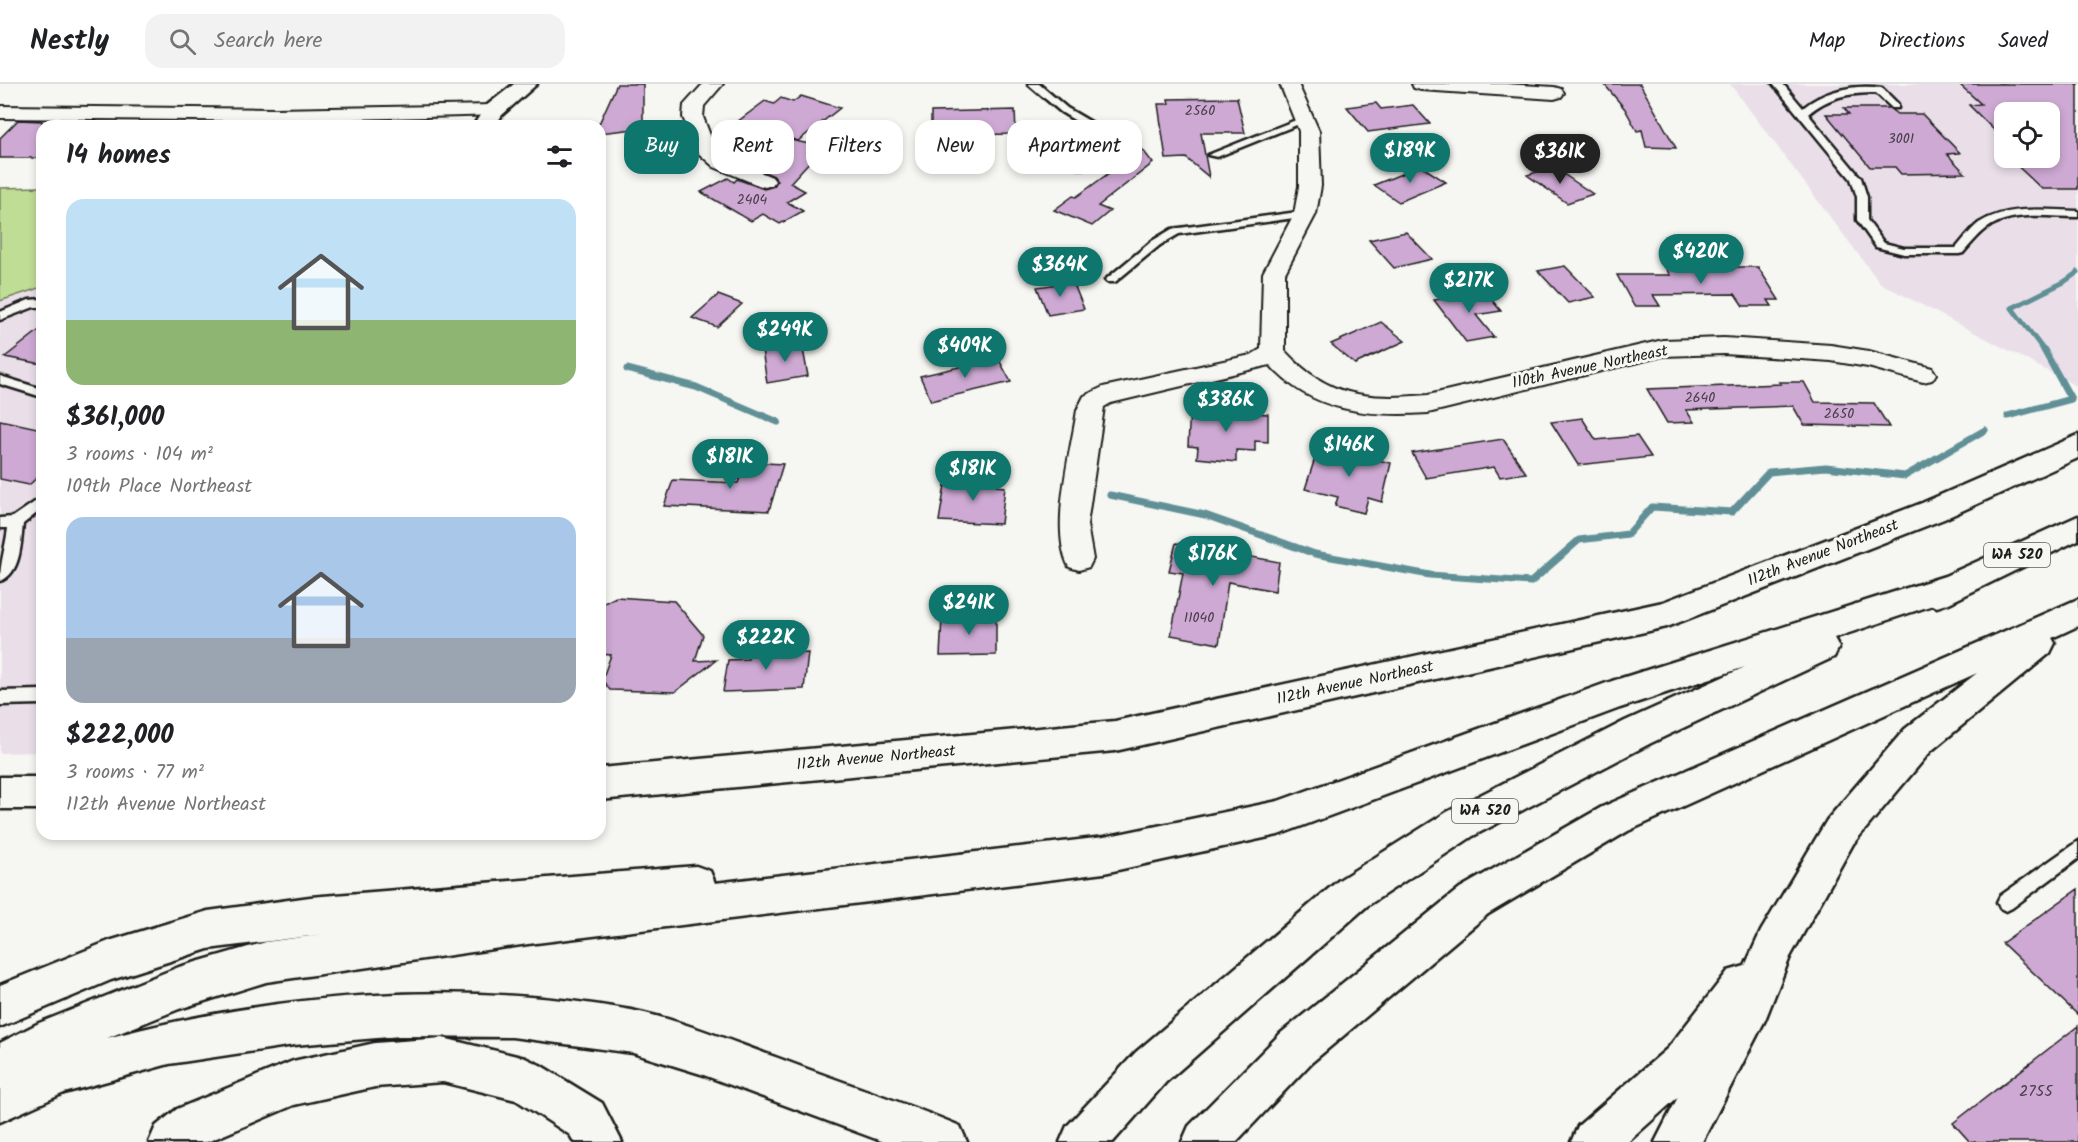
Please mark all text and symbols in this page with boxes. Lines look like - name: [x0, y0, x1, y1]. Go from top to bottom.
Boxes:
- search box: [145, 14, 565, 68]
- text: Nestly: [30, 19, 109, 64]
- text: Search here: [214, 24, 323, 59]
- icon: search: [166, 25, 199, 58]
- text: Map: [1809, 25, 1845, 58]
- text: Directions: [1878, 25, 1965, 58]
- text: Saved: [1998, 25, 2048, 58]
- house number: 2560: [1185, 100, 1215, 122]
- map controls: [1994, 102, 2060, 168]
- button: locate: [1994, 102, 2060, 168]
- chip: Buy: [624, 120, 699, 174]
- chip: Rent: [711, 120, 794, 174]
- chip: Filters: [806, 120, 903, 174]
- chip: New: [915, 120, 995, 174]
- chip: Apartment: [1007, 120, 1142, 174]
- house number: 3001: [1888, 128, 1914, 150]
- pin: $189K: [1368, 133, 1452, 184]
- pin: $361K: [1518, 134, 1602, 185]
- text: 14 homes: [66, 135, 171, 177]
- text: $189K: [1384, 136, 1436, 168]
- text: $361K: [1534, 137, 1586, 169]
- icon: filters: [543, 140, 576, 173]
- house number: 2404: [737, 189, 768, 211]
- pin: $420K: [1659, 234, 1743, 285]
- text: $420K: [1673, 237, 1729, 269]
- icon: home: [267, 238, 375, 346]
- pin: $364K: [1018, 247, 1102, 298]
- text: $364K: [1032, 250, 1088, 282]
- pin: $217K: [1427, 263, 1511, 314]
- text: $217K: [1443, 266, 1495, 298]
- pin: $249K: [743, 312, 827, 363]
- text: $249K: [757, 315, 813, 347]
- pin: $409K: [923, 328, 1007, 379]
- text: $409K: [937, 331, 993, 363]
- street label: 110th Avenue Northeast: [1510, 338, 1671, 396]
- pin: $386K: [1184, 382, 1268, 433]
- text: $386K: [1197, 385, 1255, 417]
- house number: 2640: [1685, 387, 1715, 409]
- text: $361,000: [66, 397, 164, 439]
- house number: 2650: [1824, 403, 1854, 425]
- pin: $146K: [1307, 427, 1391, 478]
- text: $146K: [1323, 430, 1375, 462]
- text: 3 rooms · 104 m²: [66, 439, 213, 471]
- pin: $181K: [688, 439, 772, 490]
- text: $181K: [706, 442, 754, 474]
- pin: $181K: [931, 451, 1015, 502]
- text: $181K: [949, 454, 997, 486]
- text: 109th Place Northeast: [66, 471, 252, 503]
- street label: 112th Avenue Northeast: [1744, 512, 1903, 593]
- pin: $176K: [1171, 536, 1255, 587]
- text: $176K: [1188, 539, 1238, 571]
- road number: WA 520: [1984, 543, 2050, 567]
- icon: home: [267, 556, 375, 664]
- pin: $241K: [927, 585, 1011, 636]
- text: $241K: [943, 588, 995, 620]
- house number: 11040: [1184, 607, 1214, 629]
- pin: $222K: [724, 620, 808, 671]
- text: $222K: [737, 623, 795, 655]
- street label: 112th Avenue Northeast: [1274, 654, 1437, 712]
- text: $222,000: [66, 715, 174, 757]
- street label: 112th Avenue Northeast: [795, 739, 958, 777]
- text: 3 rooms · 77 m²: [66, 757, 204, 789]
- text: 112th Avenue Northeast: [66, 789, 266, 821]
- road number: WA 520: [1452, 799, 1518, 823]
- house number: 2755: [2019, 1079, 2054, 1104]

